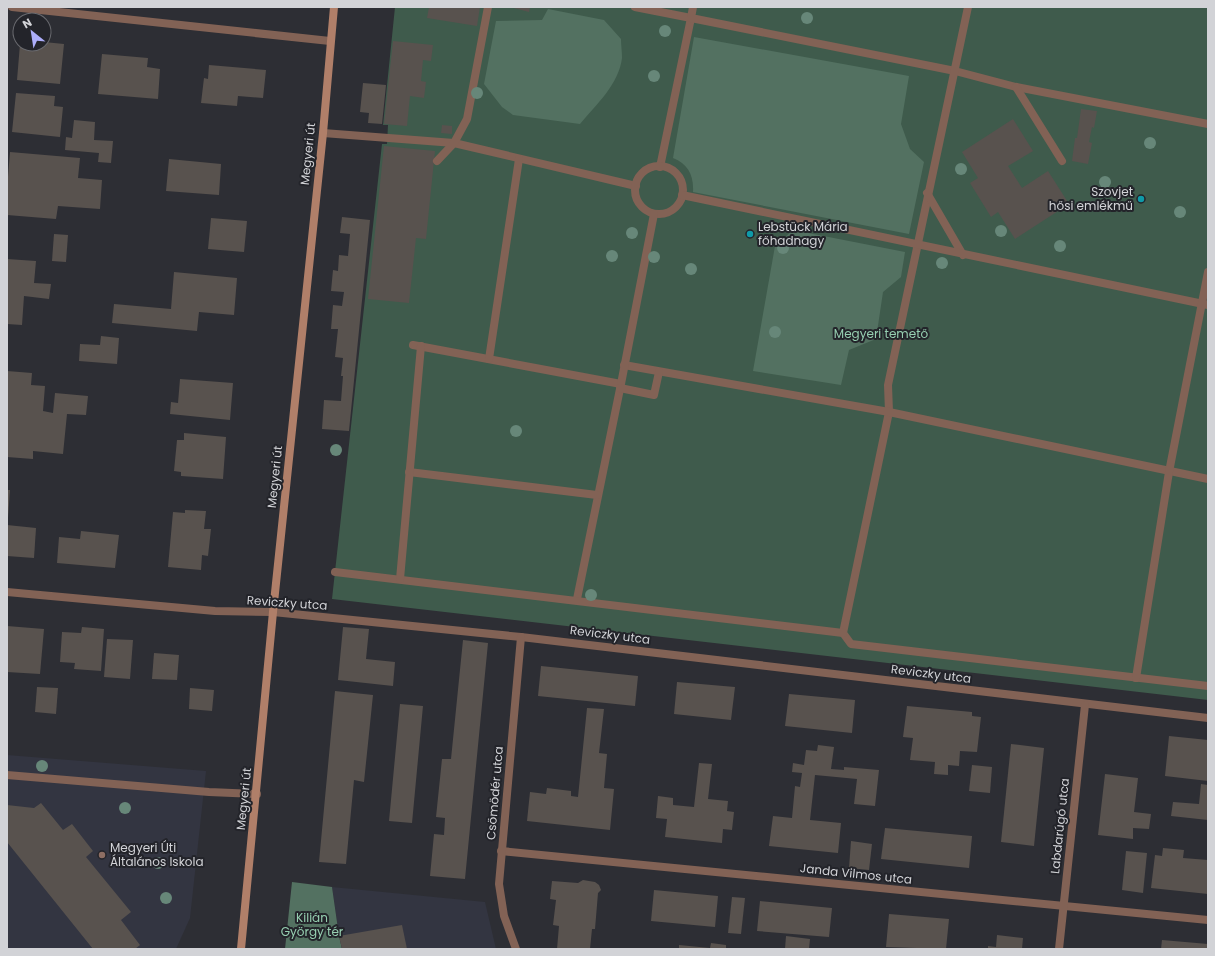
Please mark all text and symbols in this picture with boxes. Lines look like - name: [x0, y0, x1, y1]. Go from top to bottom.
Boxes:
- north arrow: [12, 12, 52, 52]
- text: N: [19, 14, 35, 32]
- street label: Megyeri út: [296, 122, 319, 186]
- place label: Szovjet hősi emlékmű: [1049, 183, 1133, 214]
- marker: Szovjet hősi emlékmű: [1136, 194, 1146, 204]
- place label: Lebstück Mária főhadnagy: [758, 218, 848, 249]
- marker: Lebstück Mária főhadnagy: [745, 229, 755, 239]
- park label: Megyeri temető: [834, 325, 929, 342]
- street label: Megyeri út: [263, 445, 286, 509]
- street label: Reviczky utca: [246, 591, 328, 614]
- street label: Reviczky utca: [569, 621, 651, 648]
- street label: Reviczky utca: [890, 660, 972, 687]
- street label: Csömödér utca: [482, 745, 507, 840]
- street label: Megyeri út: [232, 767, 255, 831]
- street label: Labdarúgó utca: [1046, 777, 1073, 875]
- place label: Megyeri Úti Általános Iskola: [110, 839, 204, 870]
- marker: Megyeri Úti Általános Iskola: [97, 850, 107, 860]
- street label: Janda Vilmos utca: [799, 859, 913, 888]
- park label: Kilián György tér: [281, 909, 344, 940]

